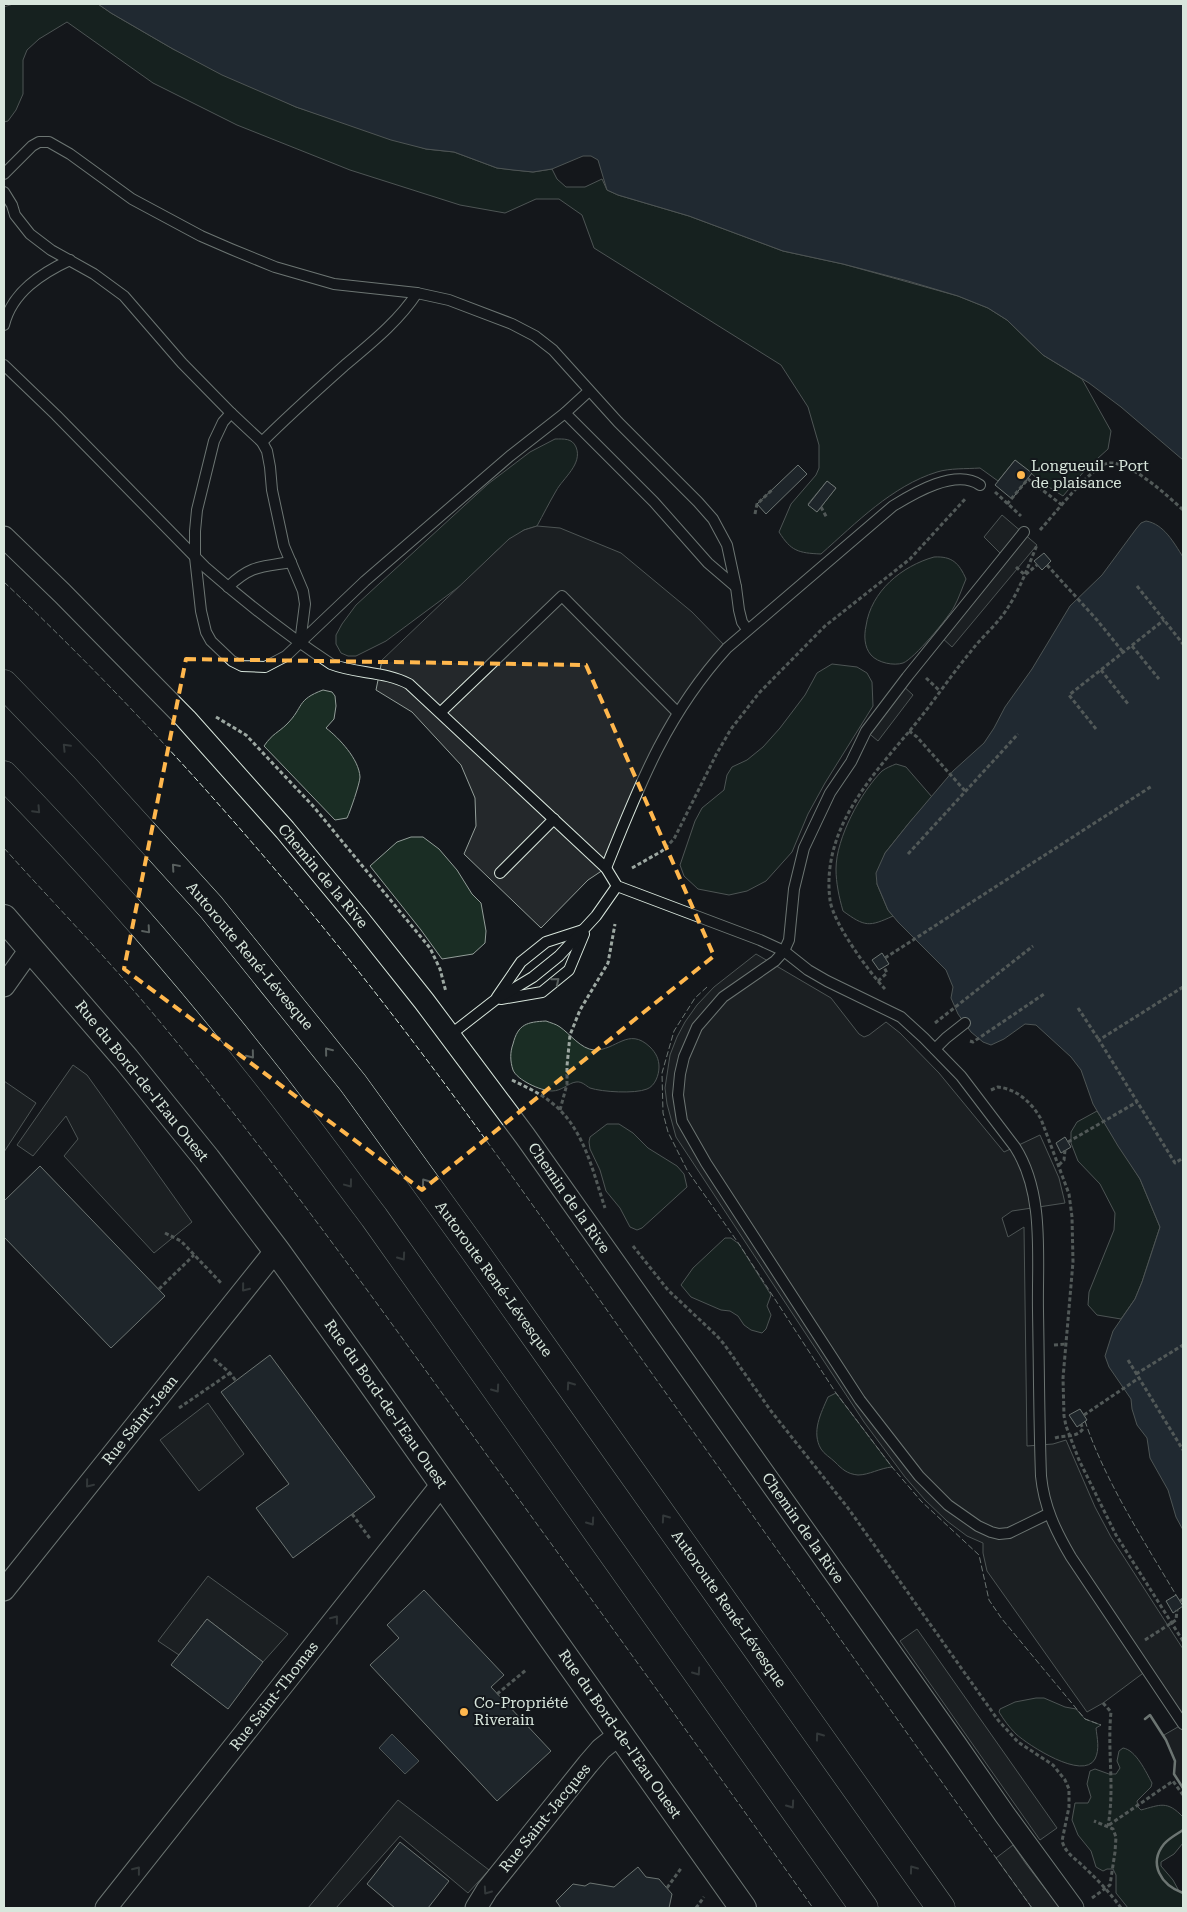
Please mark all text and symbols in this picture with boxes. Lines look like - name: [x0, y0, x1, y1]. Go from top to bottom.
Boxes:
- place label: Longueuil - Port de plaisance: [1031, 457, 1149, 492]
- marker: Longueuil - Port de plaisance: [1015, 469, 1027, 481]
- one-way arrow: [63, 744, 72, 753]
- one-way arrow: [31, 804, 40, 813]
- street label: Chemin de la Rive: [274, 820, 372, 932]
- one-way arrow: [173, 864, 181, 873]
- street label: Autoroute René-Lévesque: [183, 878, 317, 1034]
- one-way arrow: [141, 925, 150, 934]
- one-way arrow: [550, 978, 559, 987]
- street label: Rue du Bord-de-l'Eau Ouest: [72, 997, 213, 1165]
- one-way arrow: [324, 1048, 333, 1057]
- one-way arrow: [246, 1049, 255, 1058]
- street label: Chemin de la Rive: [524, 1139, 614, 1257]
- one-way arrow: [344, 1178, 352, 1187]
- one-way arrow: [422, 1178, 431, 1188]
- street label: Autoroute René-Lévesque: [432, 1198, 556, 1360]
- one-way arrow: [396, 1251, 405, 1261]
- one-way arrow: [243, 1282, 251, 1291]
- street label: Rue du Bord-de-l'Eau Ouest: [321, 1316, 451, 1492]
- street label: Rue Saint-Jean: [98, 1371, 182, 1468]
- one-way arrow: [567, 1381, 576, 1391]
- one-way arrow: [491, 1383, 499, 1392]
- street label: Chemin de la Rive: [758, 1469, 848, 1587]
- one-way arrow: [86, 1478, 95, 1487]
- one-way arrow: [662, 1514, 671, 1523]
- one-way arrow: [585, 1516, 594, 1526]
- street label: Autoroute René-Lévesque: [668, 1527, 790, 1691]
- one-way arrow: [330, 1616, 338, 1625]
- street label: Rue Saint-Thomas: [226, 1638, 322, 1754]
- street label: Rue du Bord-de-l'Eau Ouest: [555, 1646, 685, 1822]
- one-way arrow: [691, 1666, 700, 1676]
- place label: Co-Propriété Riverain: [474, 1694, 568, 1729]
- marker: Co-Propriété Riverain: [458, 1706, 470, 1718]
- one-way arrow: [816, 1732, 825, 1742]
- street label: Rue Saint-Jacques: [496, 1760, 594, 1876]
- one-way arrow: [785, 1799, 794, 1809]
- one-way arrow: [910, 1865, 919, 1875]
- one-way arrow: [131, 1867, 139, 1876]
- one-way arrow: [484, 1885, 493, 1895]

